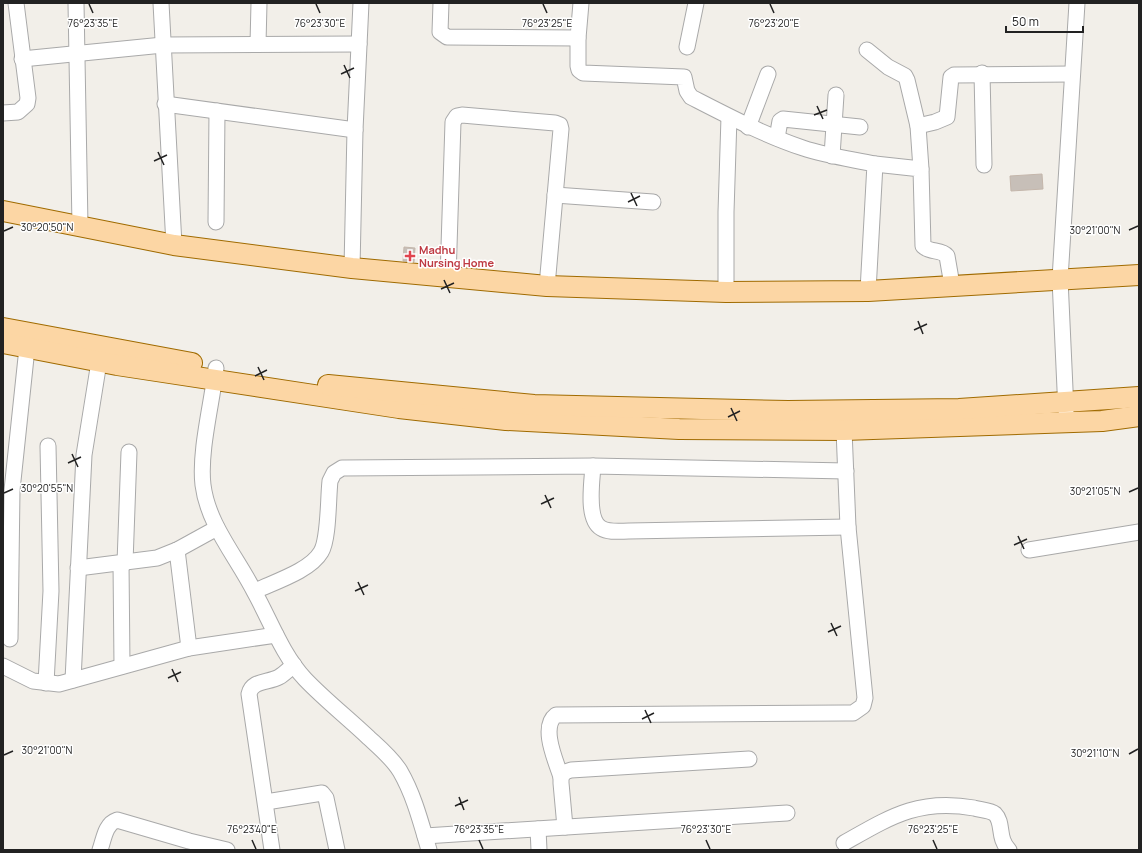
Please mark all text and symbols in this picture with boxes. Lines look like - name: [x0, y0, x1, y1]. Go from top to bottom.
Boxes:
- scale bar: [1006, 8, 1083, 34]
- text: 50 m: [1012, 13, 1039, 30]
- text: 76°23'35"E: [68, 16, 118, 30]
- text: 76°23'30"E: [295, 16, 345, 30]
- text: 76°23'25"E: [522, 16, 572, 30]
- text: 76°23'20"E: [749, 16, 800, 30]
- text: 30°20'50"N: [21, 220, 74, 234]
- text: 30°21'00"N: [1070, 223, 1121, 237]
- place label: Madhu Nursing Home: [419, 242, 494, 270]
- marker: Madhu Nursing Home: [404, 250, 416, 262]
- text: 30°20'55"N: [21, 481, 73, 495]
- text: 30°21'05"N: [1070, 484, 1120, 498]
- text: 30°21'00"N: [22, 743, 73, 757]
- text: 30°21'10"N: [1071, 746, 1119, 760]
- text: 76°23'40"E: [227, 822, 277, 836]
- text: 76°23'35"E: [454, 822, 504, 836]
- text: 76°23'30"E: [681, 822, 731, 836]
- text: 76°23'25"E: [908, 822, 958, 836]

